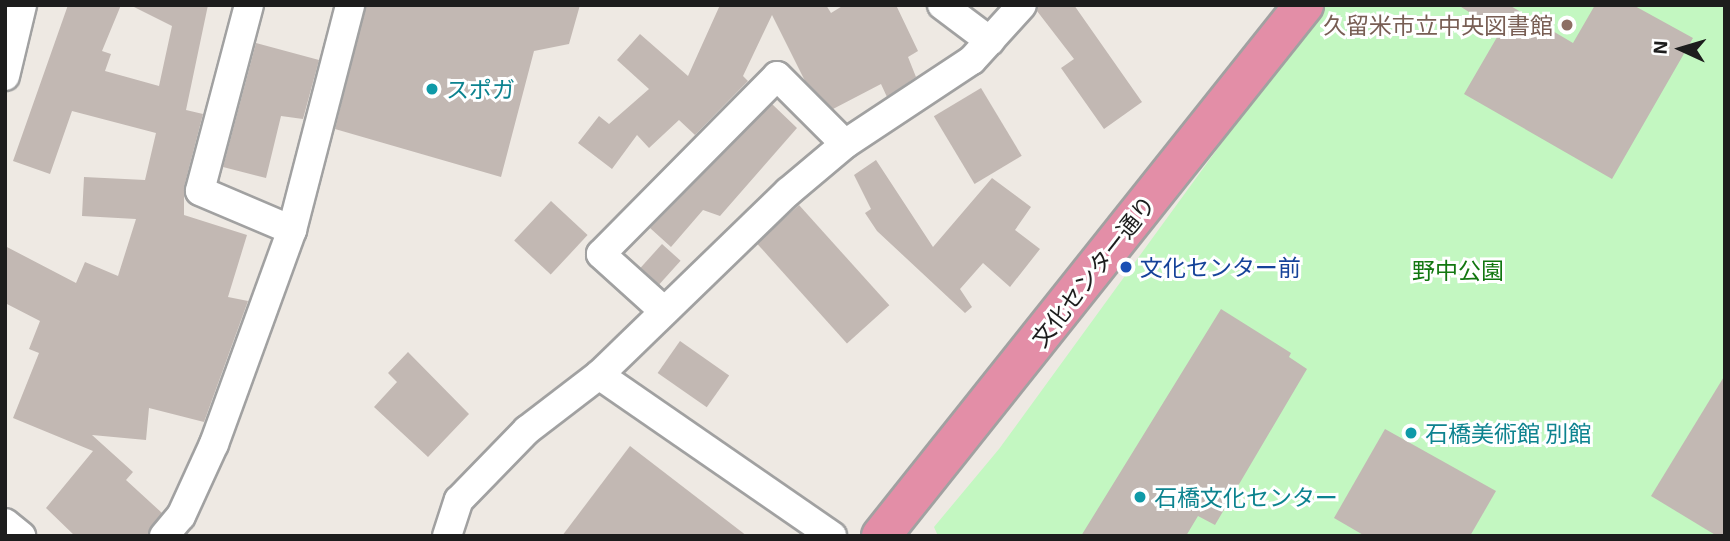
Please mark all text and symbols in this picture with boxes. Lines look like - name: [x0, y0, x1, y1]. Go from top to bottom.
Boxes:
- place label: 久留米市立中央図書館: [1323, 11, 1553, 39]
- north arrow: [1646, 14, 1716, 84]
- marker: 久留米市立中央図書館: [1559, 17, 1575, 33]
- text: N: [1648, 40, 1672, 55]
- place label: スポガ: [446, 75, 515, 103]
- marker: スポガ: [424, 81, 440, 97]
- street label: 文化センター通り: [1025, 190, 1161, 352]
- place label: 文化センター前: [1140, 253, 1301, 281]
- park label: 野中公園: [1412, 256, 1504, 284]
- marker: 文化センター前: [1118, 259, 1134, 275]
- place label: 石橋美術館 別館: [1425, 419, 1591, 447]
- marker: 石橋美術館 別館: [1403, 425, 1419, 441]
- place label: 石橋文化センター: [1154, 483, 1338, 511]
- marker: 石橋文化センター: [1132, 489, 1148, 505]

